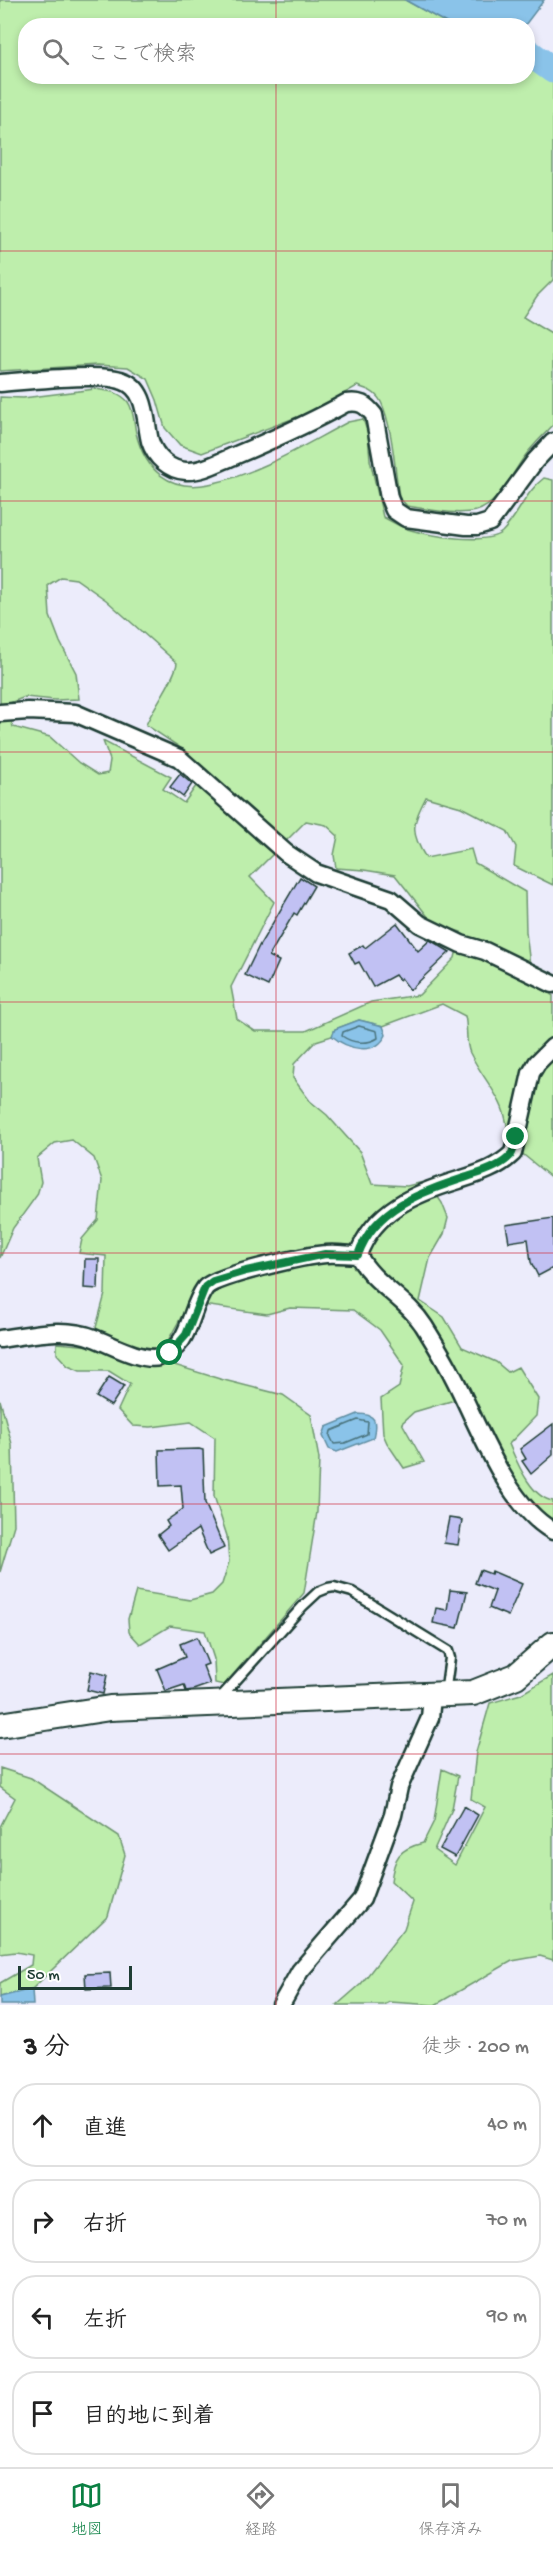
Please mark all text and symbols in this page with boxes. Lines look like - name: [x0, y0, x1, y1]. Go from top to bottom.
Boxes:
- search box: [18, 18, 535, 84]
- icon: search: [39, 35, 72, 68]
- text: ここで検索: [87, 43, 197, 69]
- route end: [502, 1123, 528, 1149]
- route start: [156, 1339, 182, 1365]
- scale bar: [18, 1963, 132, 1990]
- text: 50 m: [27, 1967, 60, 1986]
- text: 3 分: [24, 2034, 70, 2065]
- text: 徒歩 · 200 m: [422, 2037, 529, 2060]
- icon: ahead: [26, 2109, 59, 2142]
- text: 40 m: [487, 2114, 527, 2137]
- text: 直進: [83, 2117, 127, 2143]
- icon: right: [26, 2205, 59, 2238]
- text: 70 m: [486, 2210, 527, 2233]
- text: 右折: [83, 2213, 127, 2239]
- icon: left: [26, 2301, 59, 2334]
- text: 90 m: [487, 2306, 527, 2329]
- text: 左折: [83, 2309, 127, 2335]
- icon: arrive: [26, 2397, 59, 2430]
- text: 目的地に到着: [83, 2405, 215, 2431]
- tab: 地図: [70, 2479, 103, 2541]
- tab: 経路: [244, 2479, 277, 2541]
- tab: 保存済み: [418, 2479, 482, 2541]

